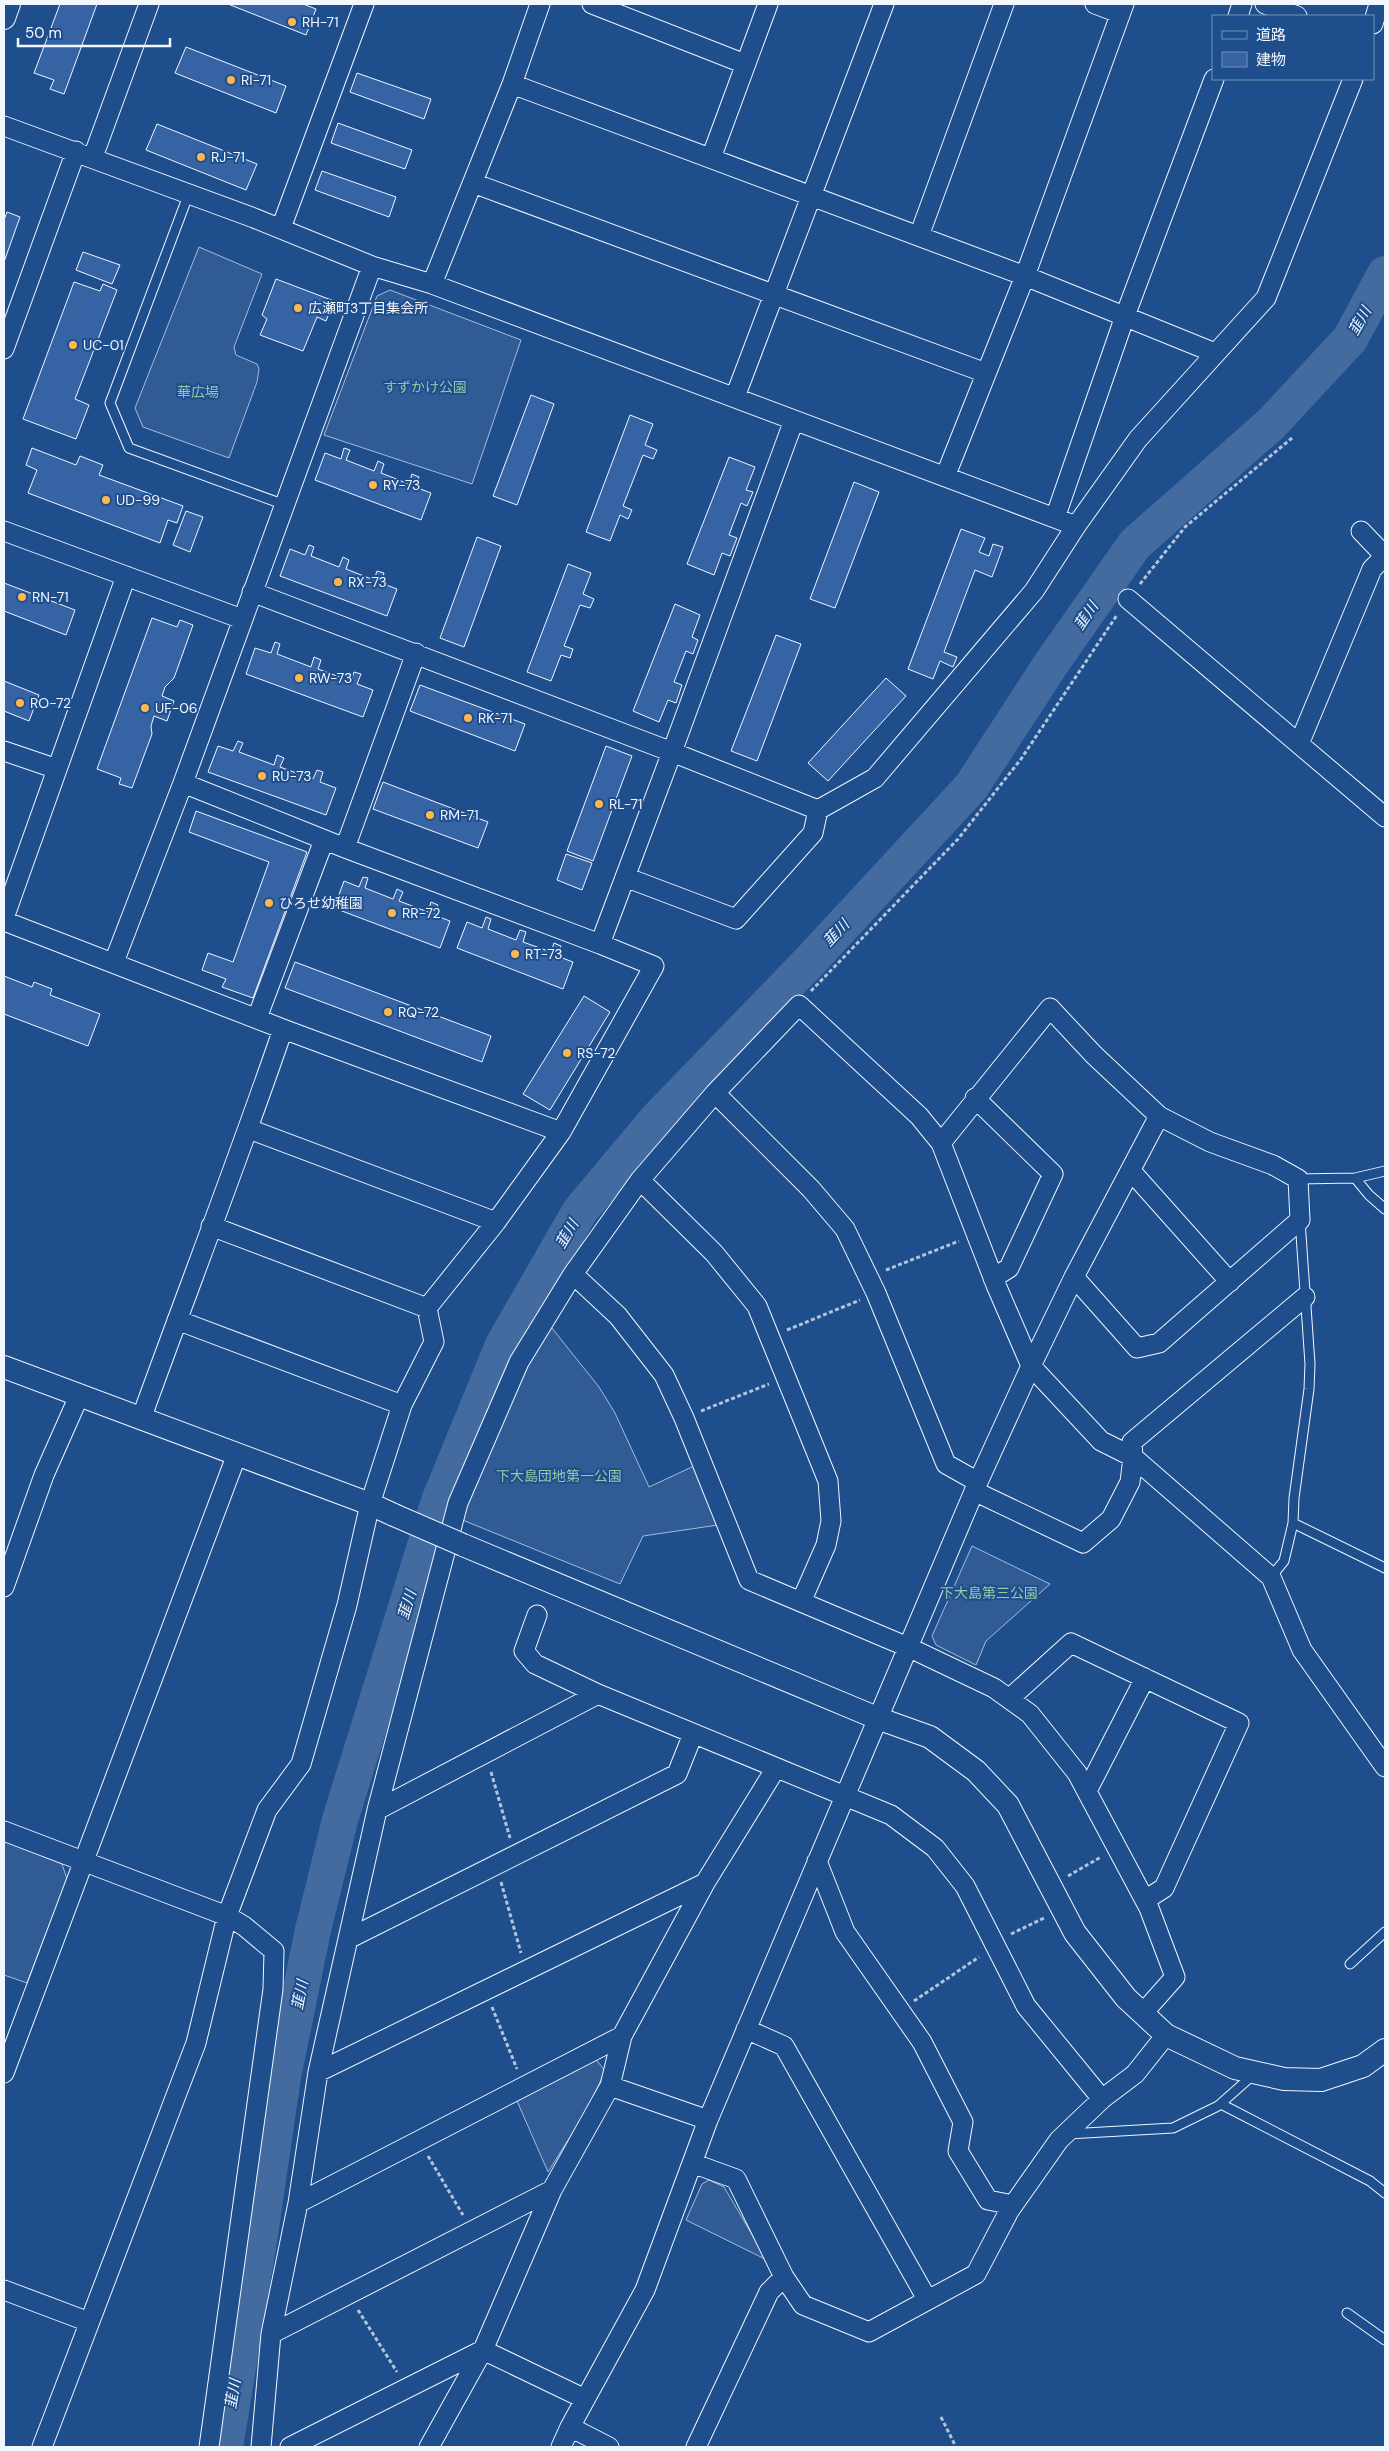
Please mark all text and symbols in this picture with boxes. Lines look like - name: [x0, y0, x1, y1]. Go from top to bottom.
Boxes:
- place label: RH-71: [302, 13, 339, 31]
- scale bar: [18, 15, 170, 47]
- legend: [1212, 15, 1374, 80]
- marker: RH-71: [286, 16, 298, 28]
- text: 50 m: [25, 23, 62, 43]
- text: 道路: [1256, 25, 1286, 45]
- text: 建物: [1256, 50, 1286, 70]
- place label: RI-71: [241, 71, 271, 89]
- marker: RI-71: [225, 74, 237, 86]
- place label: RJ-71: [211, 148, 245, 166]
- marker: RJ-71: [195, 151, 207, 163]
- place label: 広瀬町3丁目集会所: [308, 299, 428, 317]
- water label: 韮川: [1344, 301, 1377, 339]
- marker: 広瀬町3丁目集会所: [292, 302, 304, 314]
- place label: UC-01: [83, 336, 124, 354]
- marker: UC-01: [67, 339, 79, 351]
- park label: すずかけ公園: [383, 378, 467, 396]
- park label: 華広場: [177, 383, 219, 401]
- place label: RY-73: [383, 476, 420, 494]
- marker: RY-73: [367, 479, 379, 491]
- place label: UD-99: [116, 491, 160, 509]
- marker: UD-99: [100, 494, 112, 506]
- place label: RX-73: [348, 573, 387, 591]
- marker: RX-73: [332, 576, 344, 588]
- place label: RN-71: [32, 588, 69, 606]
- marker: RN-71: [16, 591, 28, 603]
- water label: 韮川: [1069, 596, 1104, 634]
- place label: RW-73: [309, 669, 352, 687]
- marker: RW-73: [293, 672, 305, 684]
- place label: RO-72: [30, 694, 71, 712]
- marker: RO-72: [14, 697, 26, 709]
- place label: UF-06: [155, 699, 198, 717]
- marker: UF-06: [139, 702, 151, 714]
- place label: RK-71: [478, 709, 512, 727]
- marker: RK-71: [462, 712, 474, 724]
- place label: RU-73: [272, 767, 312, 785]
- marker: RU-73: [256, 770, 268, 782]
- place label: RL-71: [609, 795, 642, 813]
- marker: RL-71: [593, 798, 605, 810]
- place label: RM-71: [440, 806, 479, 824]
- marker: RM-71: [424, 809, 436, 821]
- place label: ひろせ幼稚園: [279, 894, 363, 912]
- marker: ひろせ幼稚園: [263, 897, 275, 909]
- place label: RR-72: [402, 904, 441, 922]
- marker: RR-72: [386, 907, 398, 919]
- water label: 韮川: [818, 914, 855, 951]
- place label: RT-73: [525, 945, 563, 963]
- marker: RT-73: [509, 948, 521, 960]
- place label: RQ-72: [398, 1003, 439, 1021]
- marker: RQ-72: [382, 1006, 394, 1018]
- place label: RS-72: [577, 1044, 615, 1062]
- marker: RS-72: [561, 1047, 573, 1059]
- water label: 韮川: [551, 1214, 584, 1252]
- park label: 下大島団地第一公園: [496, 1467, 622, 1485]
- park label: 下大島第三公園: [940, 1584, 1038, 1602]
- water label: 韮川: [393, 1586, 422, 1622]
- water label: 韮川: [287, 1976, 313, 2012]
- water label: 韮川: [221, 2376, 246, 2410]

